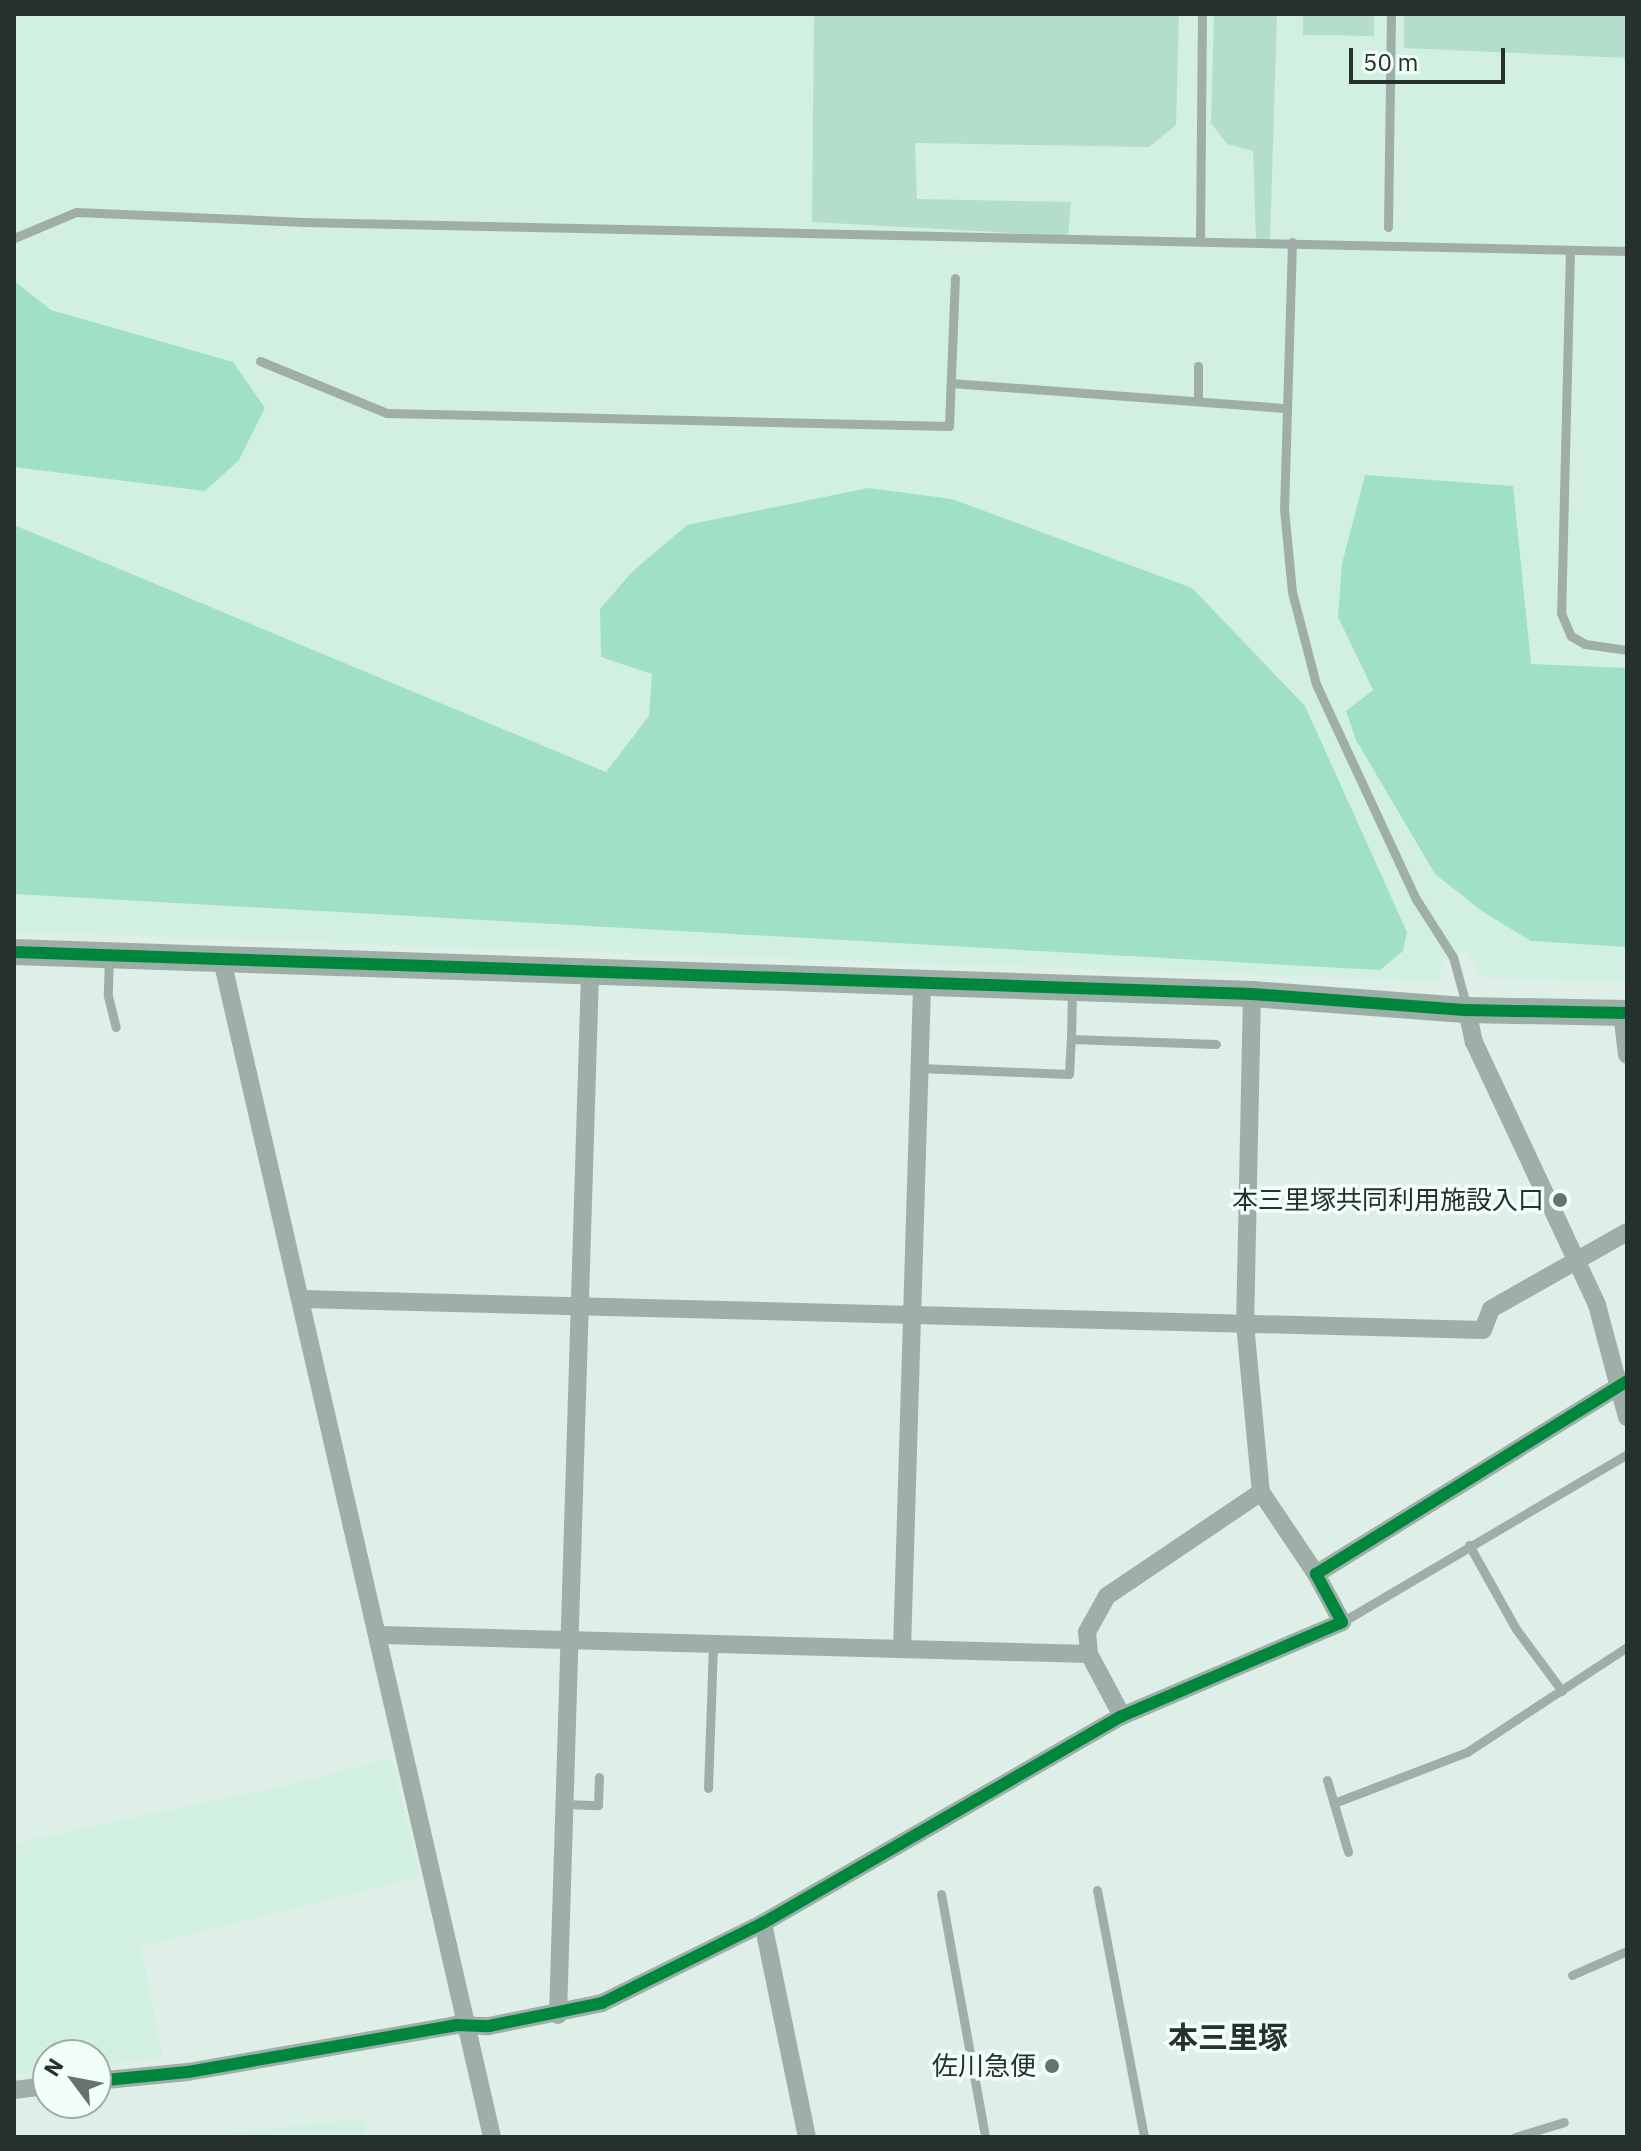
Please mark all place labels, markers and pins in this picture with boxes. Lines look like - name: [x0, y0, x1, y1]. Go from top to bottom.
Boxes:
- place label: 本三里塚共同利用施設入口: [1232, 1184, 1544, 1216]
- marker: 本三里塚共同利用施設入口: [1551, 1191, 1569, 1209]
- place label: 佐川急便: [932, 2050, 1036, 2082]
- marker: 佐川急便: [1043, 2057, 1061, 2075]

